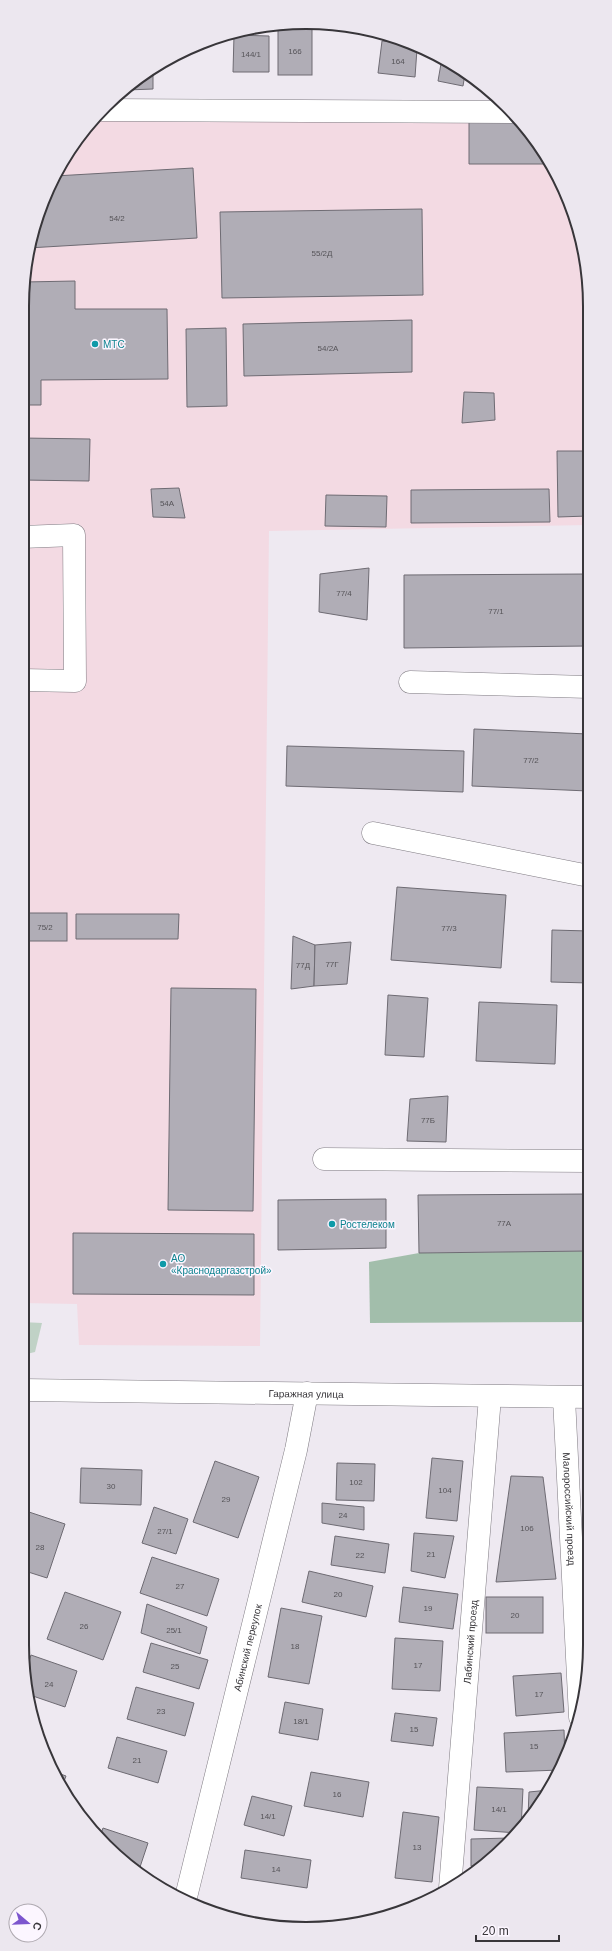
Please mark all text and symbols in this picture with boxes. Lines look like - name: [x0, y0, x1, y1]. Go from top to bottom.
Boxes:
- house number: 166: [288, 47, 302, 56]
- house number: 144/1: [241, 50, 262, 59]
- house number: 164: [391, 57, 405, 66]
- house number: 54/2: [109, 214, 125, 223]
- house number: 55/2Д: [312, 249, 333, 258]
- marker: МТС: [90, 339, 100, 349]
- place label: МТС: [103, 339, 125, 350]
- house number: 54/2А: [318, 344, 339, 353]
- house number: 54А: [160, 499, 175, 508]
- house number: 77/4: [336, 589, 352, 598]
- house number: 77/1: [488, 607, 504, 616]
- house number: 77/2: [523, 756, 539, 765]
- house number: 75/2: [37, 923, 53, 932]
- house number: 77/3: [441, 924, 457, 933]
- house number: 77Г: [325, 960, 339, 969]
- house number: 77Д: [296, 961, 311, 970]
- house number: 77Б: [421, 1116, 435, 1125]
- marker: Ростелеком: [327, 1219, 337, 1229]
- place label: Ростелеком: [340, 1219, 395, 1230]
- house number: 77А: [497, 1219, 512, 1228]
- place label: АО «Краснодаргазстрой»: [171, 1253, 272, 1276]
- marker: АО «Краснодаргазстрой»: [158, 1259, 168, 1269]
- street label: Гаражная улица: [268, 1388, 344, 1400]
- street label: Малороссийский проезд: [561, 1452, 577, 1566]
- house number: 102: [349, 1478, 363, 1487]
- house number: 30: [107, 1482, 116, 1491]
- house number: 104: [438, 1486, 452, 1495]
- house number: 29: [222, 1495, 231, 1504]
- house number: 24: [339, 1511, 348, 1520]
- house number: 106: [520, 1524, 534, 1533]
- house number: 27/1: [157, 1527, 173, 1536]
- house number: 28: [36, 1543, 45, 1552]
- house number: 21: [427, 1550, 436, 1559]
- house number: 22: [356, 1551, 365, 1560]
- house number: 27: [176, 1582, 185, 1591]
- house number: 20: [334, 1590, 343, 1599]
- street label: Лабинский проезд: [462, 1599, 479, 1684]
- street label: Абинский переулок: [232, 1602, 264, 1692]
- house number: 19: [424, 1604, 433, 1613]
- house number: 20: [511, 1611, 520, 1620]
- house number: 26: [80, 1622, 89, 1631]
- house number: 25/1: [166, 1626, 182, 1635]
- house number: 18: [291, 1642, 300, 1651]
- house number: 17: [414, 1661, 423, 1670]
- house number: 25: [171, 1662, 180, 1671]
- house number: 24: [45, 1680, 54, 1689]
- house number: 17: [535, 1690, 544, 1699]
- house number: 23: [157, 1707, 166, 1716]
- house number: 18/1: [293, 1717, 309, 1726]
- house number: 15: [410, 1725, 419, 1734]
- house number: 15: [530, 1742, 539, 1751]
- house number: 21: [133, 1756, 142, 1765]
- house number: 16: [333, 1790, 342, 1799]
- house number: 14/1: [491, 1805, 507, 1814]
- house number: 14/1: [260, 1812, 276, 1821]
- house number: 13: [413, 1843, 422, 1852]
- house number: 14: [272, 1865, 281, 1874]
- north arrow: [8, 1903, 48, 1943]
- scale bar: [476, 1917, 559, 1943]
- text: С: [30, 1921, 44, 1932]
- text: 20 m: [482, 1924, 509, 1938]

